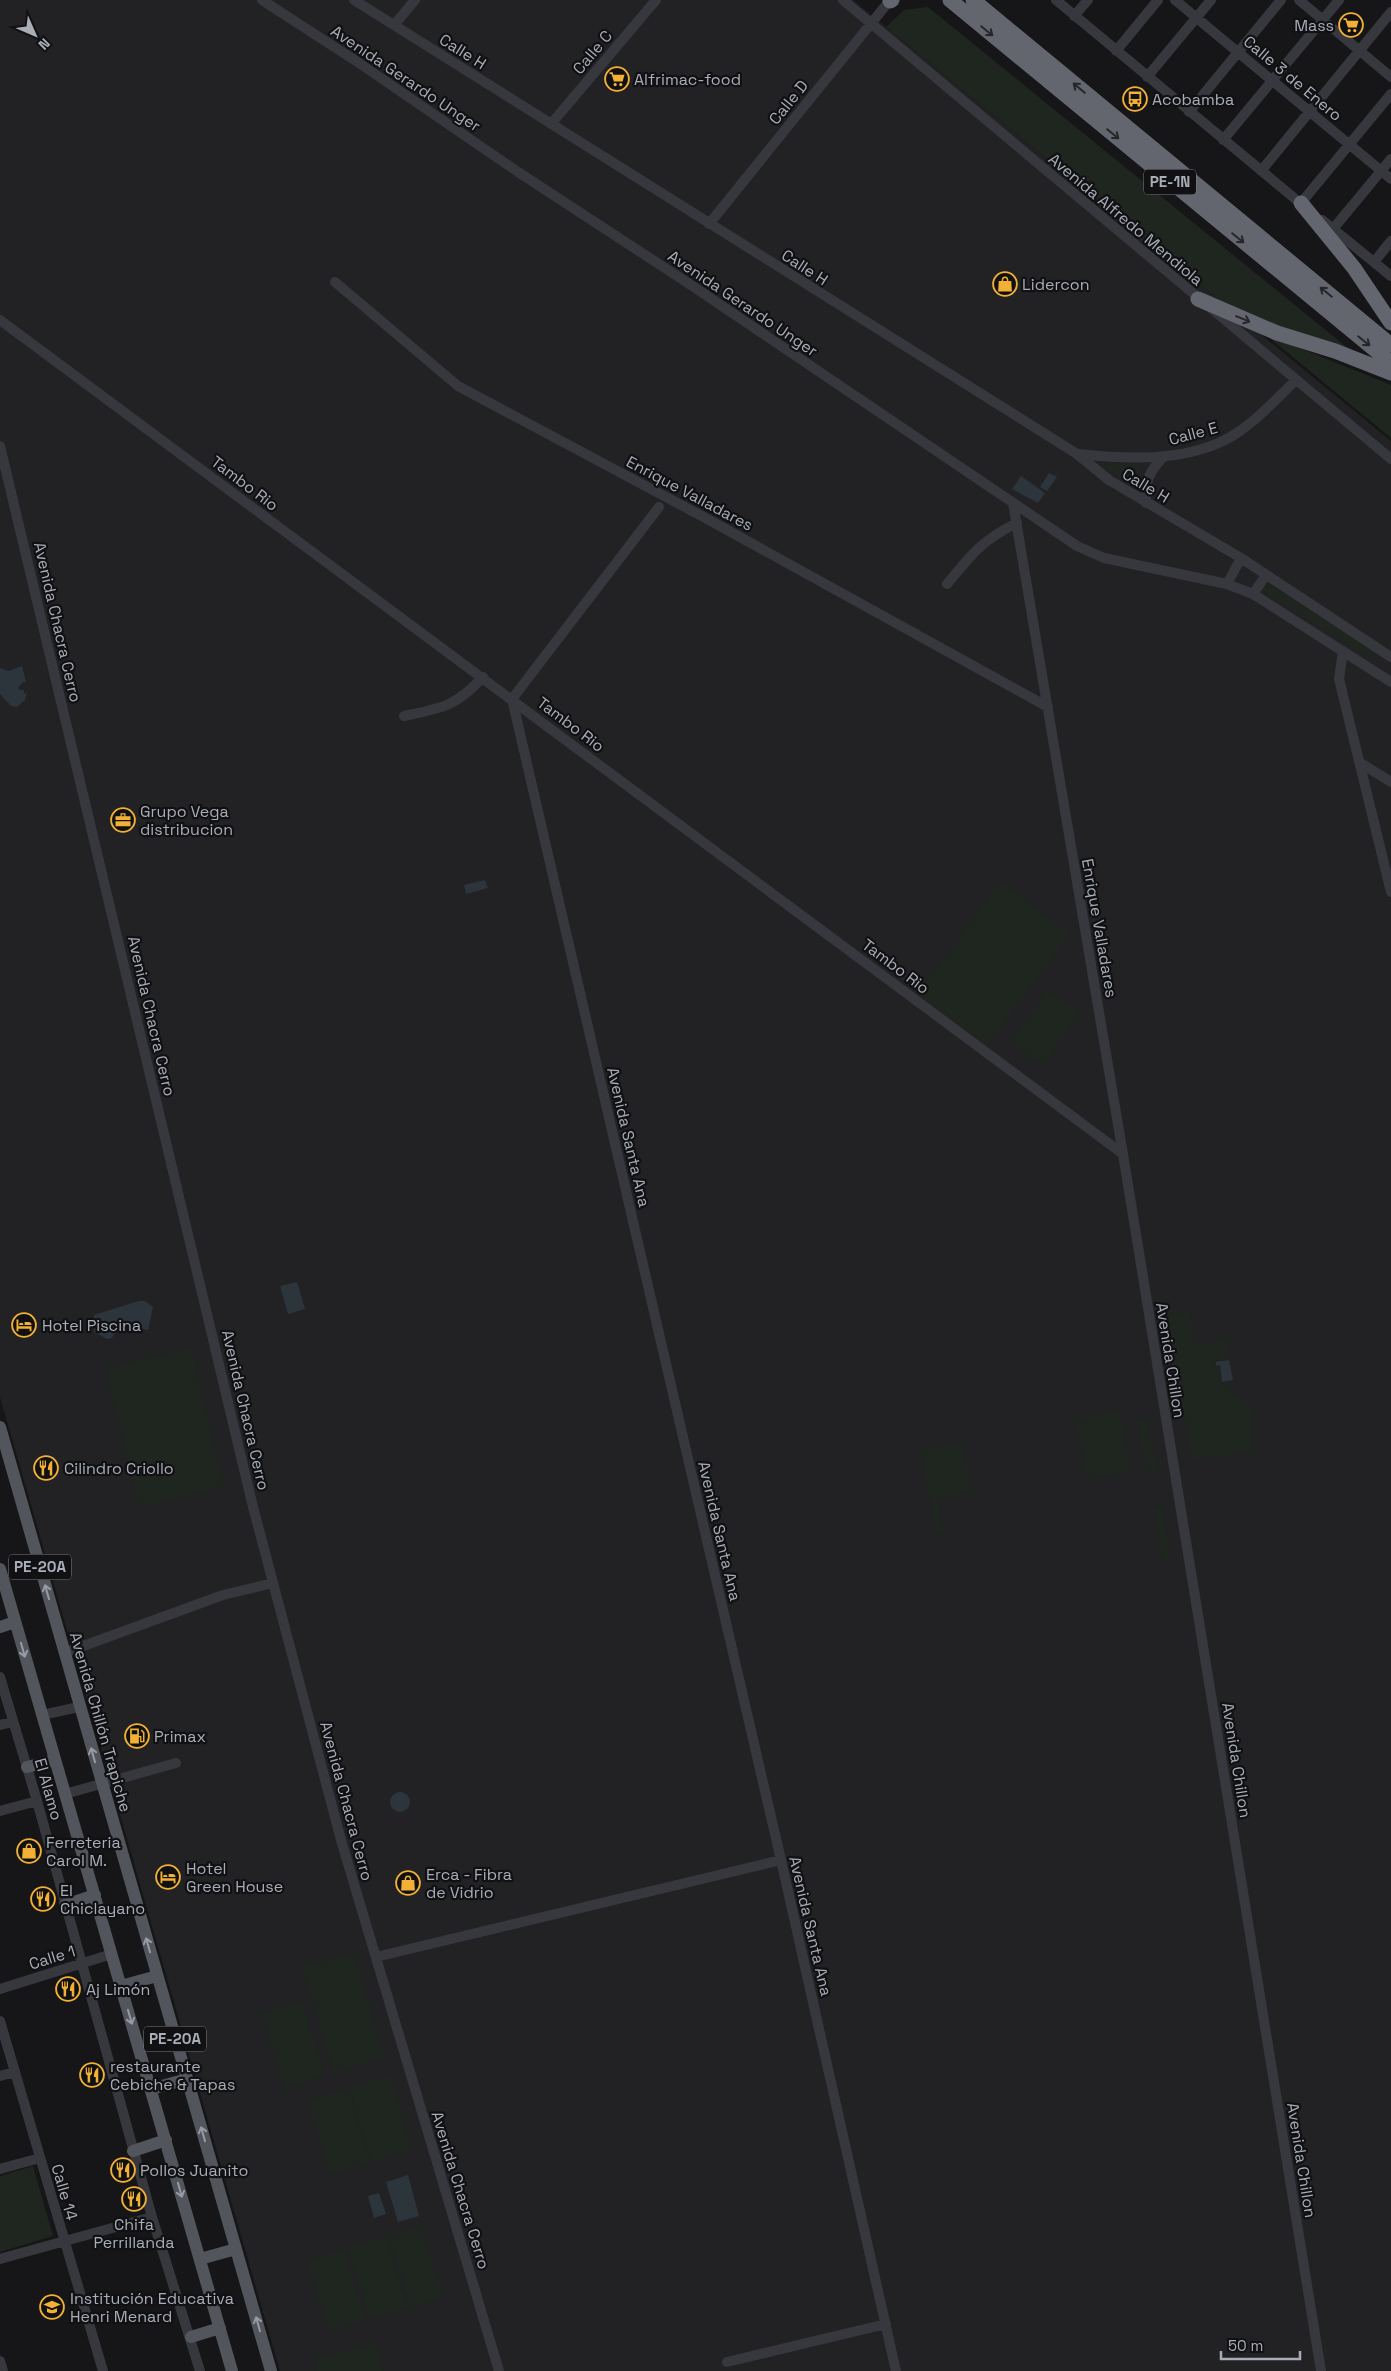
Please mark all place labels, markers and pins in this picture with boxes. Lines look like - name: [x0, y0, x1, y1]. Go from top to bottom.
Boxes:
- supermarket icon: Mass: [1338, 12, 1364, 38]
- place label: Mass: [1294, 15, 1334, 36]
- supermarket icon: Alfrimac-food: [604, 66, 630, 92]
- place label: Alfrimac-food: [634, 69, 741, 90]
- bus stop icon: Acobamba: [1122, 86, 1148, 112]
- place label: Acobamba: [1152, 89, 1234, 110]
- shop icon: Lidercon: [992, 271, 1018, 297]
- place label: Lidercon: [1022, 274, 1089, 295]
- place label: Grupo Vega distribucion: [140, 801, 233, 840]
- office icon: Grupo Vega distribucion: [110, 807, 136, 833]
- hotel icon: Hotel Piscina: [11, 1312, 37, 1338]
- place label: Hotel Piscina: [42, 1315, 141, 1336]
- restaurant icon: Cilindro Criollo: [33, 1455, 59, 1481]
- place label: Cilindro Criollo: [64, 1458, 174, 1479]
- fuel station icon: Primax: [124, 1723, 150, 1749]
- place label: Primax: [154, 1726, 206, 1747]
- place label: Ferreteria Carol M.: [46, 1832, 121, 1871]
- shop icon: Ferreteria Carol M.: [16, 1838, 42, 1864]
- place label: Hotel Green House: [186, 1858, 283, 1897]
- hotel icon: Hotel Green House: [155, 1864, 181, 1890]
- place label: Erca - Fibra de Vidrio: [426, 1864, 512, 1903]
- shop icon: Erca - Fibra de Vidrio: [395, 1870, 421, 1896]
- place label: El Chiclayano: [60, 1880, 145, 1919]
- restaurant icon: El Chiclayano: [30, 1886, 56, 1912]
- restaurant icon: Aj Limón: [55, 1976, 81, 2002]
- place label: Aj Limón: [86, 1979, 150, 2000]
- place label: restaurante Cebiche & Tapas: [110, 2056, 235, 2095]
- restaurant icon: restaurante Cebiche & Tapas: [79, 2062, 105, 2088]
- restaurant icon: Pollos Juanito: [110, 2157, 136, 2183]
- place label: Pollos Juanito: [140, 2160, 248, 2181]
- restaurant icon: Chifa Perrillanda: [121, 2186, 147, 2212]
- place label: Chifa Perrillanda: [93, 2214, 175, 2253]
- place label: Institución Educativa Henri Menard: [70, 2288, 234, 2327]
- school or university icon: Institución Educativa Henri Menard: [39, 2294, 65, 2320]

